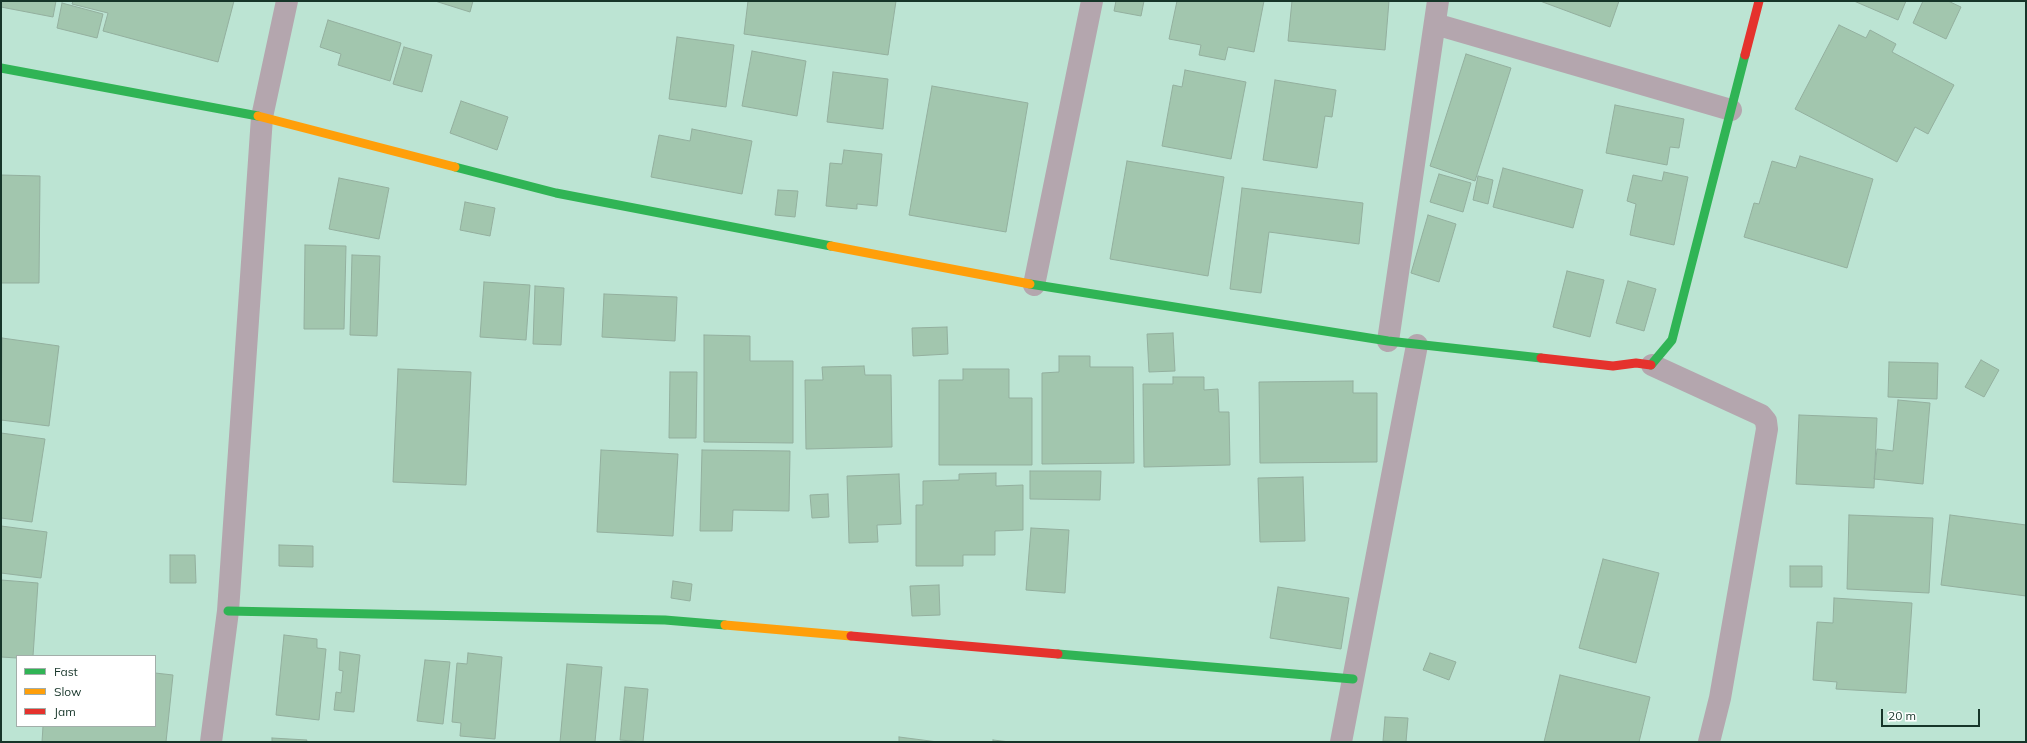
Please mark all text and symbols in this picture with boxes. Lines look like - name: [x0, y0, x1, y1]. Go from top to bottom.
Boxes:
- legend: [16, 655, 156, 727]
- text: Fast: [54, 664, 78, 679]
- text: Slow: [54, 684, 82, 699]
- scale bar: [1883, 701, 1982, 727]
- text: Jam: [54, 704, 76, 719]
- text: 20 m: [1888, 708, 1916, 723]

